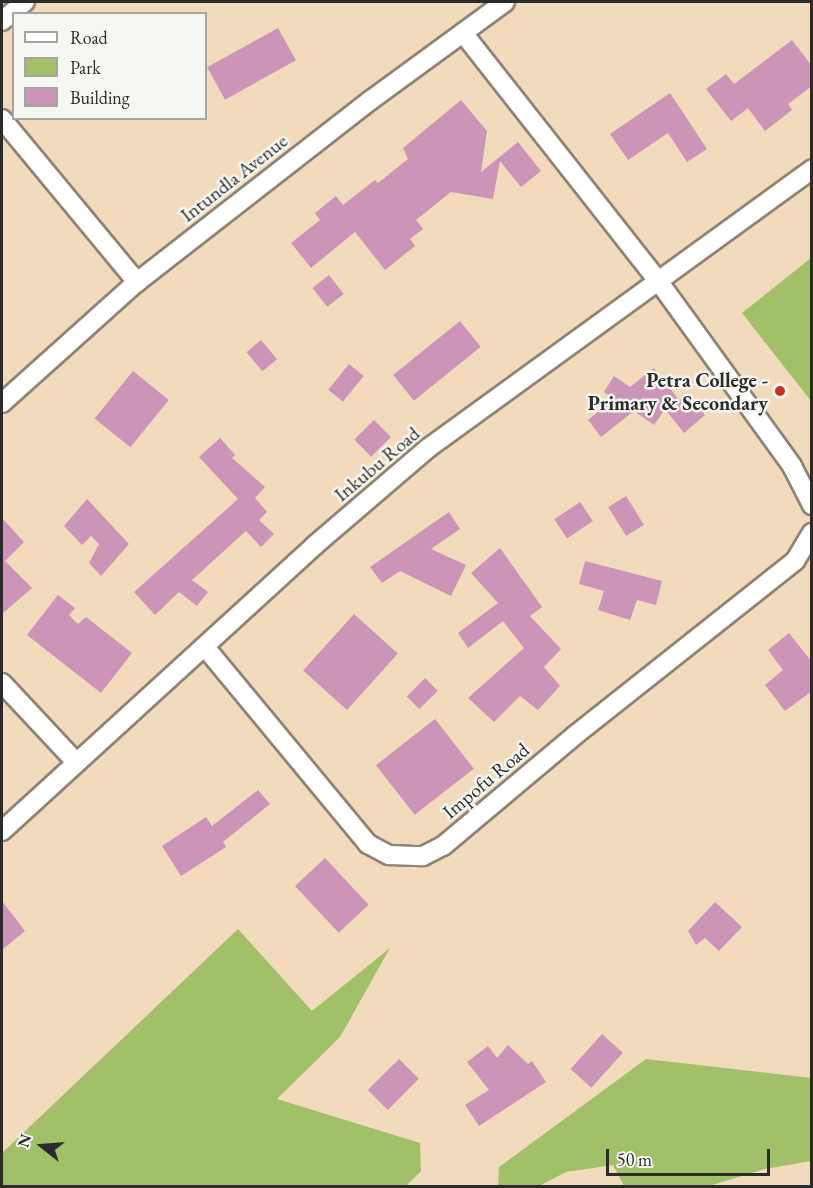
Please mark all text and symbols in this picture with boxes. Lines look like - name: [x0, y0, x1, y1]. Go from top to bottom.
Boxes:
- legend: [12, 12, 207, 120]
- text: Road: [70, 26, 108, 49]
- text: Park: [70, 56, 101, 79]
- text: Building: [70, 86, 130, 109]
- street label: Intundla Avenue: [176, 129, 292, 227]
- place label: Petra College - Primary & Secondary: [588, 368, 768, 415]
- marker: Petra College - Primary & Secondary: [773, 384, 787, 398]
- street label: Inkubu Road: [329, 421, 425, 507]
- street label: Impofu Road: [438, 738, 534, 824]
- north arrow: [12, 1116, 72, 1176]
- text: N: [12, 1131, 36, 1150]
- scale bar: [609, 1137, 772, 1175]
- text: 50 m: [617, 1148, 652, 1171]

